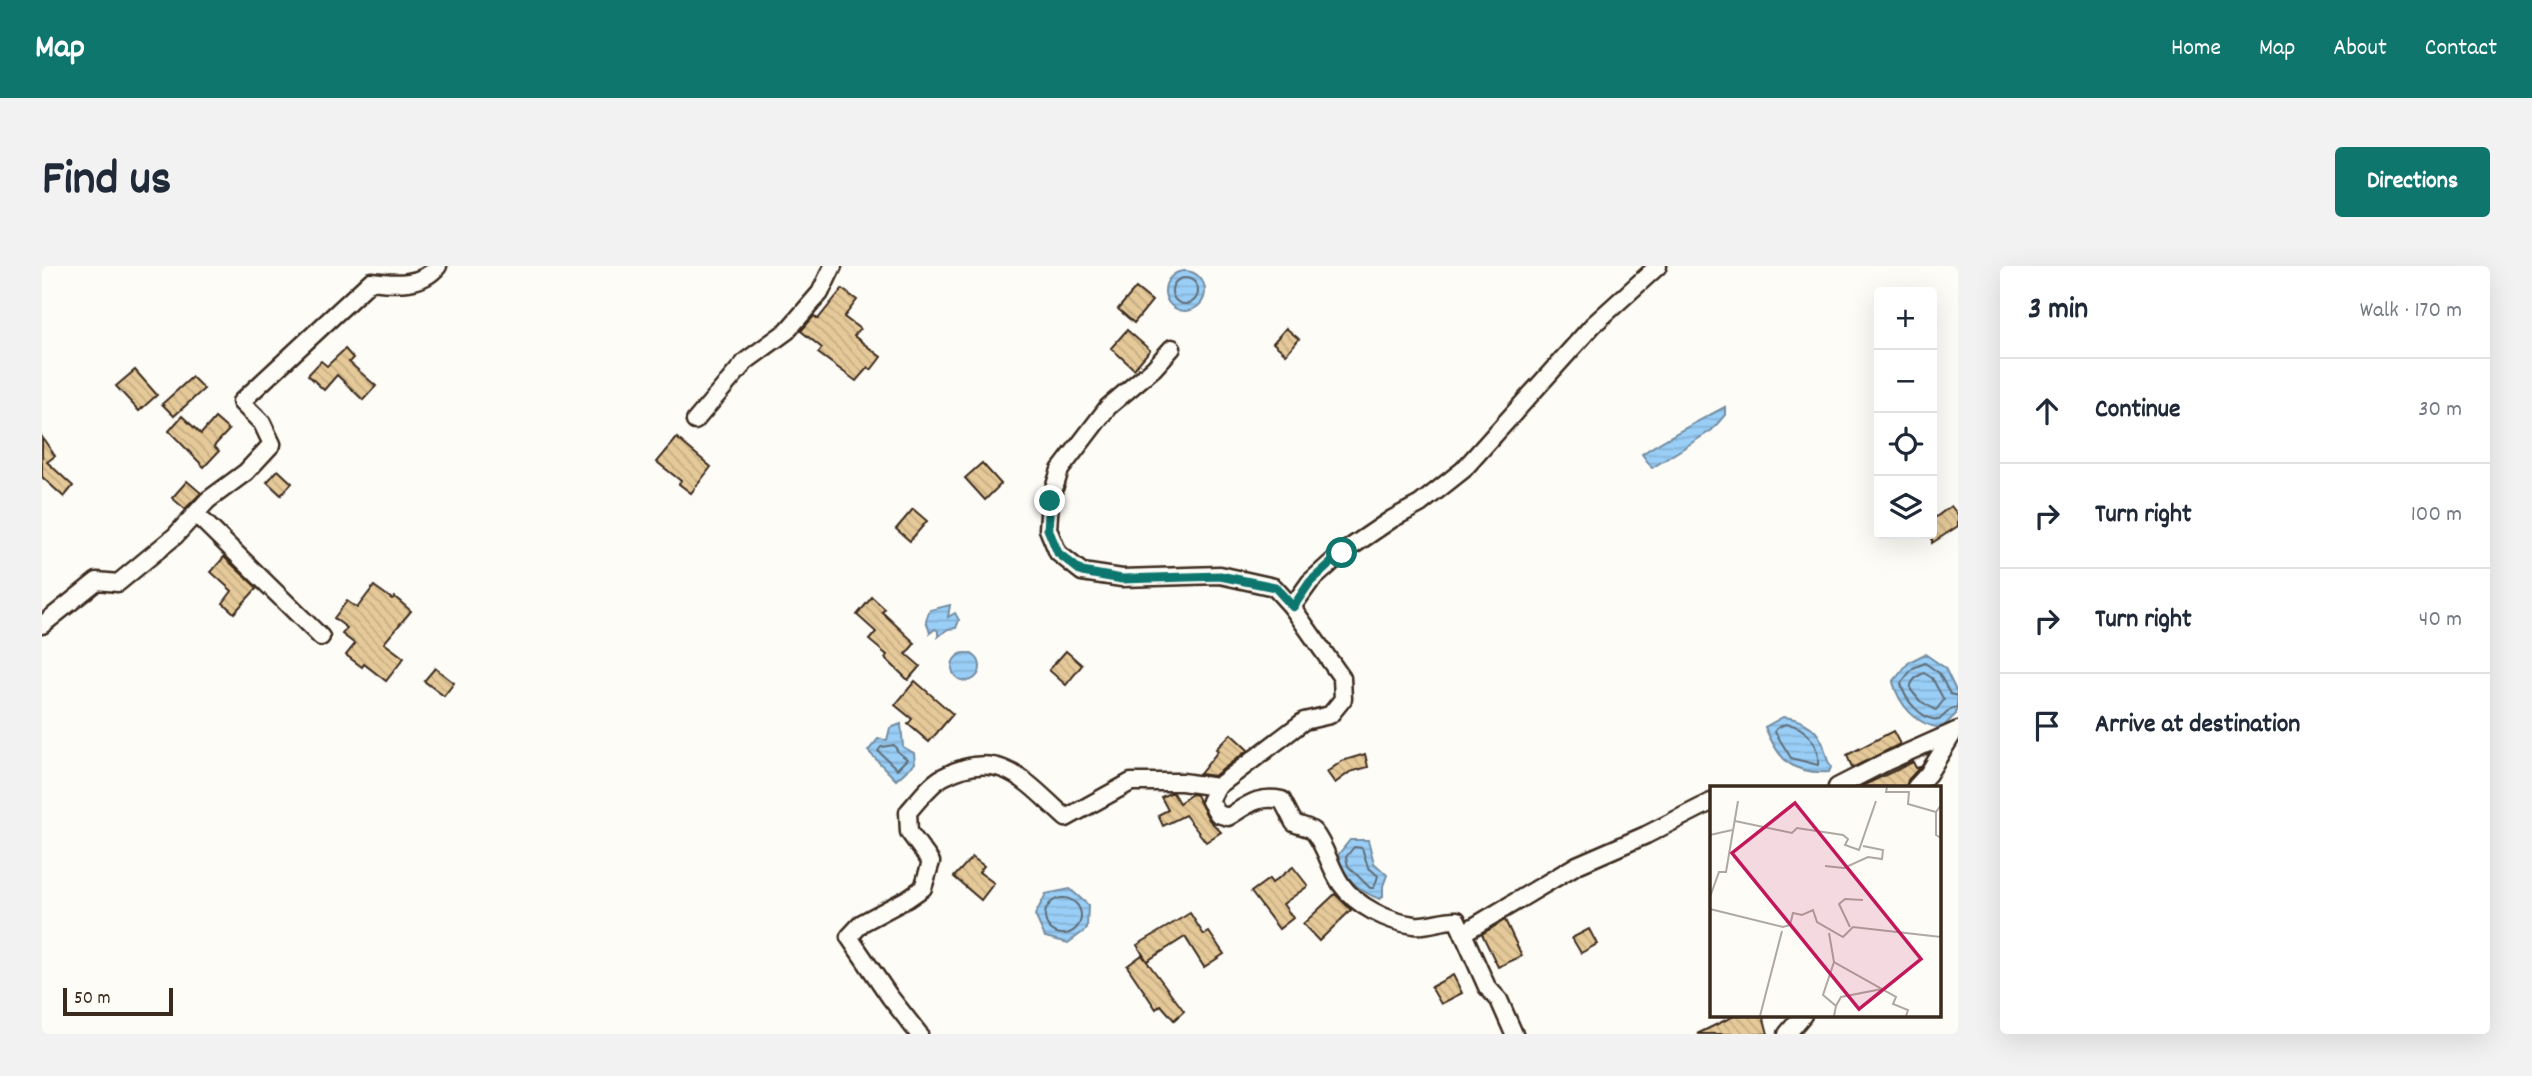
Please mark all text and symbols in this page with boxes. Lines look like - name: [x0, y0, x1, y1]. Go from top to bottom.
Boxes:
- text: Map: [35, 26, 85, 73]
- text: Home: [2171, 32, 2221, 66]
- text: Map: [2259, 32, 2295, 66]
- text: About: [2333, 32, 2387, 66]
- text: Contact: [2425, 32, 2497, 66]
- text: Find us: [42, 147, 171, 217]
- button: Directions: [2335, 147, 2490, 217]
- map controls: [1874, 287, 1937, 539]
- button: +: [1874, 287, 1937, 350]
- text: 3 min: [2028, 290, 2088, 333]
- text: Walk · 170 m: [2360, 295, 2462, 328]
- button: −: [1874, 350, 1937, 413]
- icon: ahead: [2028, 392, 2066, 430]
- text: Continue: [2095, 392, 2180, 429]
- text: 30 m: [2418, 394, 2462, 427]
- button: locate: [1874, 413, 1937, 476]
- button: layers: [1874, 476, 1937, 539]
- route end: [1034, 485, 1065, 516]
- icon: right: [2028, 497, 2066, 535]
- text: Turn right: [2095, 497, 2192, 534]
- text: 100 m: [2411, 499, 2462, 532]
- route start: [1326, 537, 1357, 568]
- icon: right: [2028, 602, 2066, 640]
- text: Turn right: [2095, 602, 2192, 639]
- text: 40 m: [2419, 604, 2462, 637]
- icon: arrive: [2028, 707, 2066, 745]
- text: Arrive at destination: [2095, 707, 2300, 744]
- inset map: [1710, 786, 1940, 1016]
- scale bar: [63, 985, 173, 1017]
- text: 50 m: [74, 986, 111, 1013]

